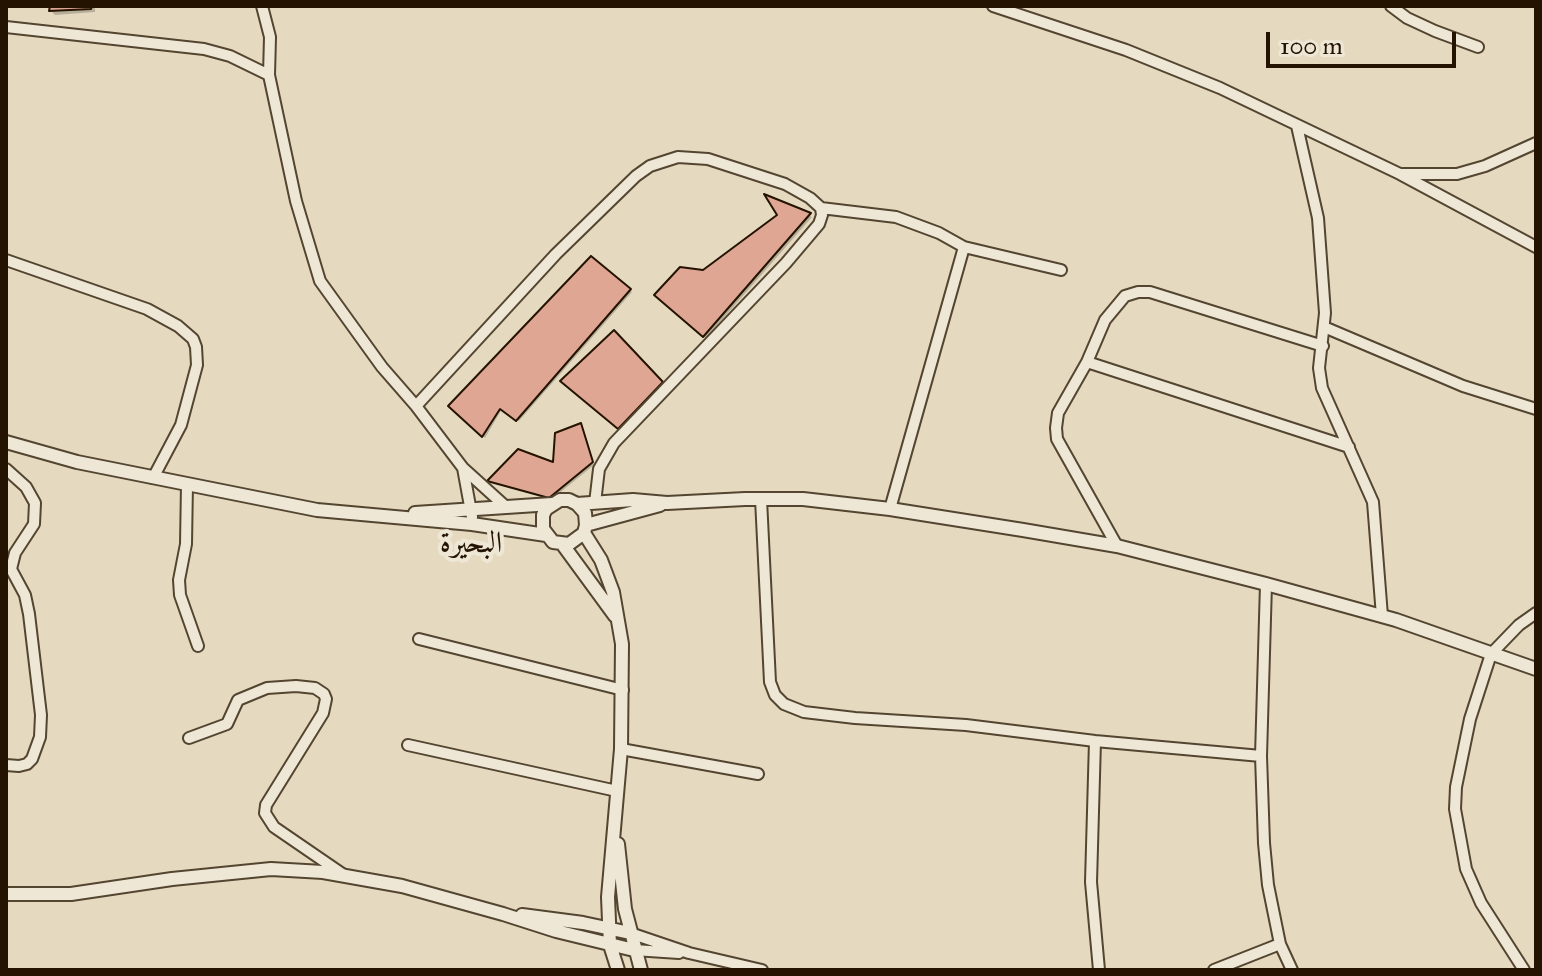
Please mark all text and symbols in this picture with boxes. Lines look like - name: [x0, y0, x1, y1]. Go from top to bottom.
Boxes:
- scale bar: [1270, 16, 1460, 66]
- text: 100 m: [1280, 31, 1343, 61]
- district label: البحيرة: [440, 527, 502, 563]

